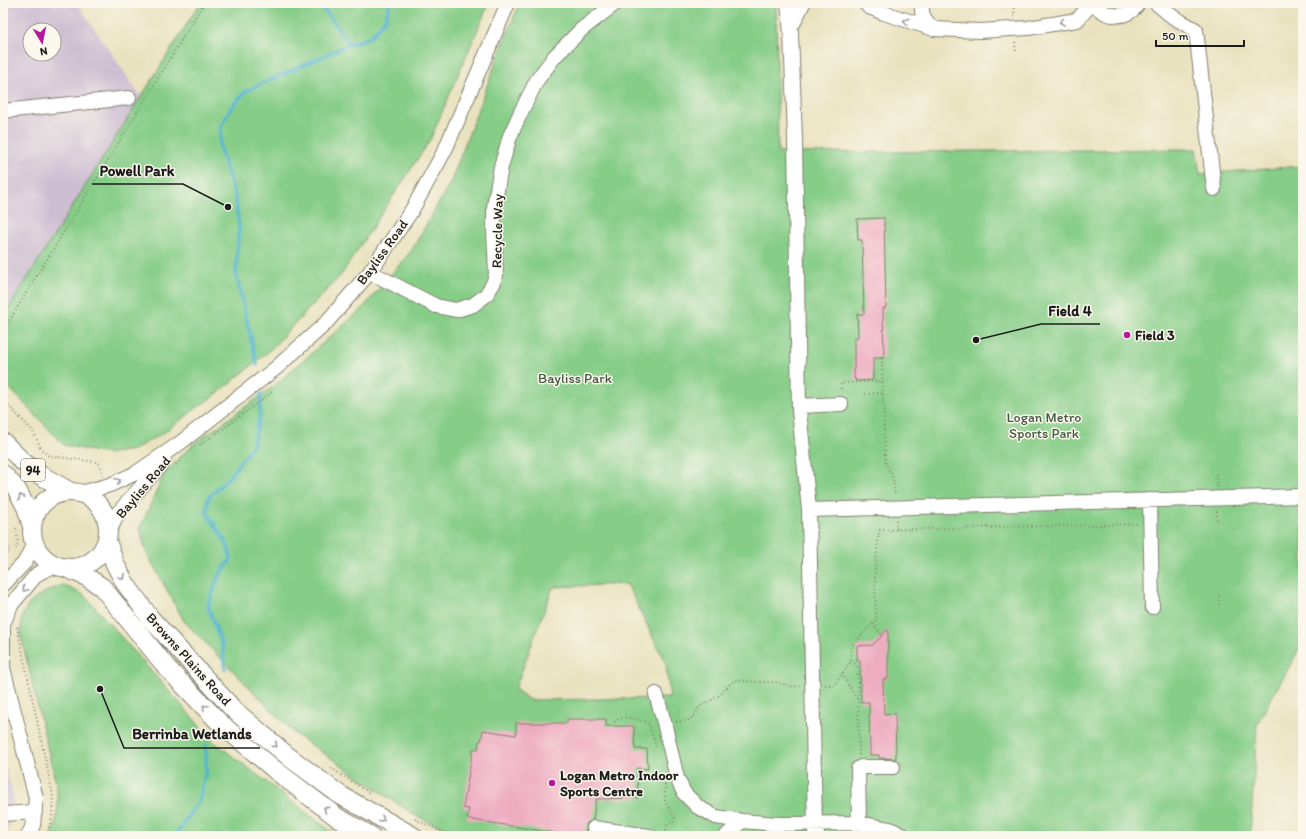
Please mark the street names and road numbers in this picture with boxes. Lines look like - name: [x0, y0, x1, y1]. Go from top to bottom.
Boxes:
- street label: Recycle Way: [488, 193, 507, 268]
- street label: Bayliss Road: [353, 216, 412, 288]
- street label: Bayliss Road: [112, 452, 175, 522]
- road number: 94: [21, 459, 45, 481]
- street label: Browns Plains Road: [142, 609, 235, 710]

